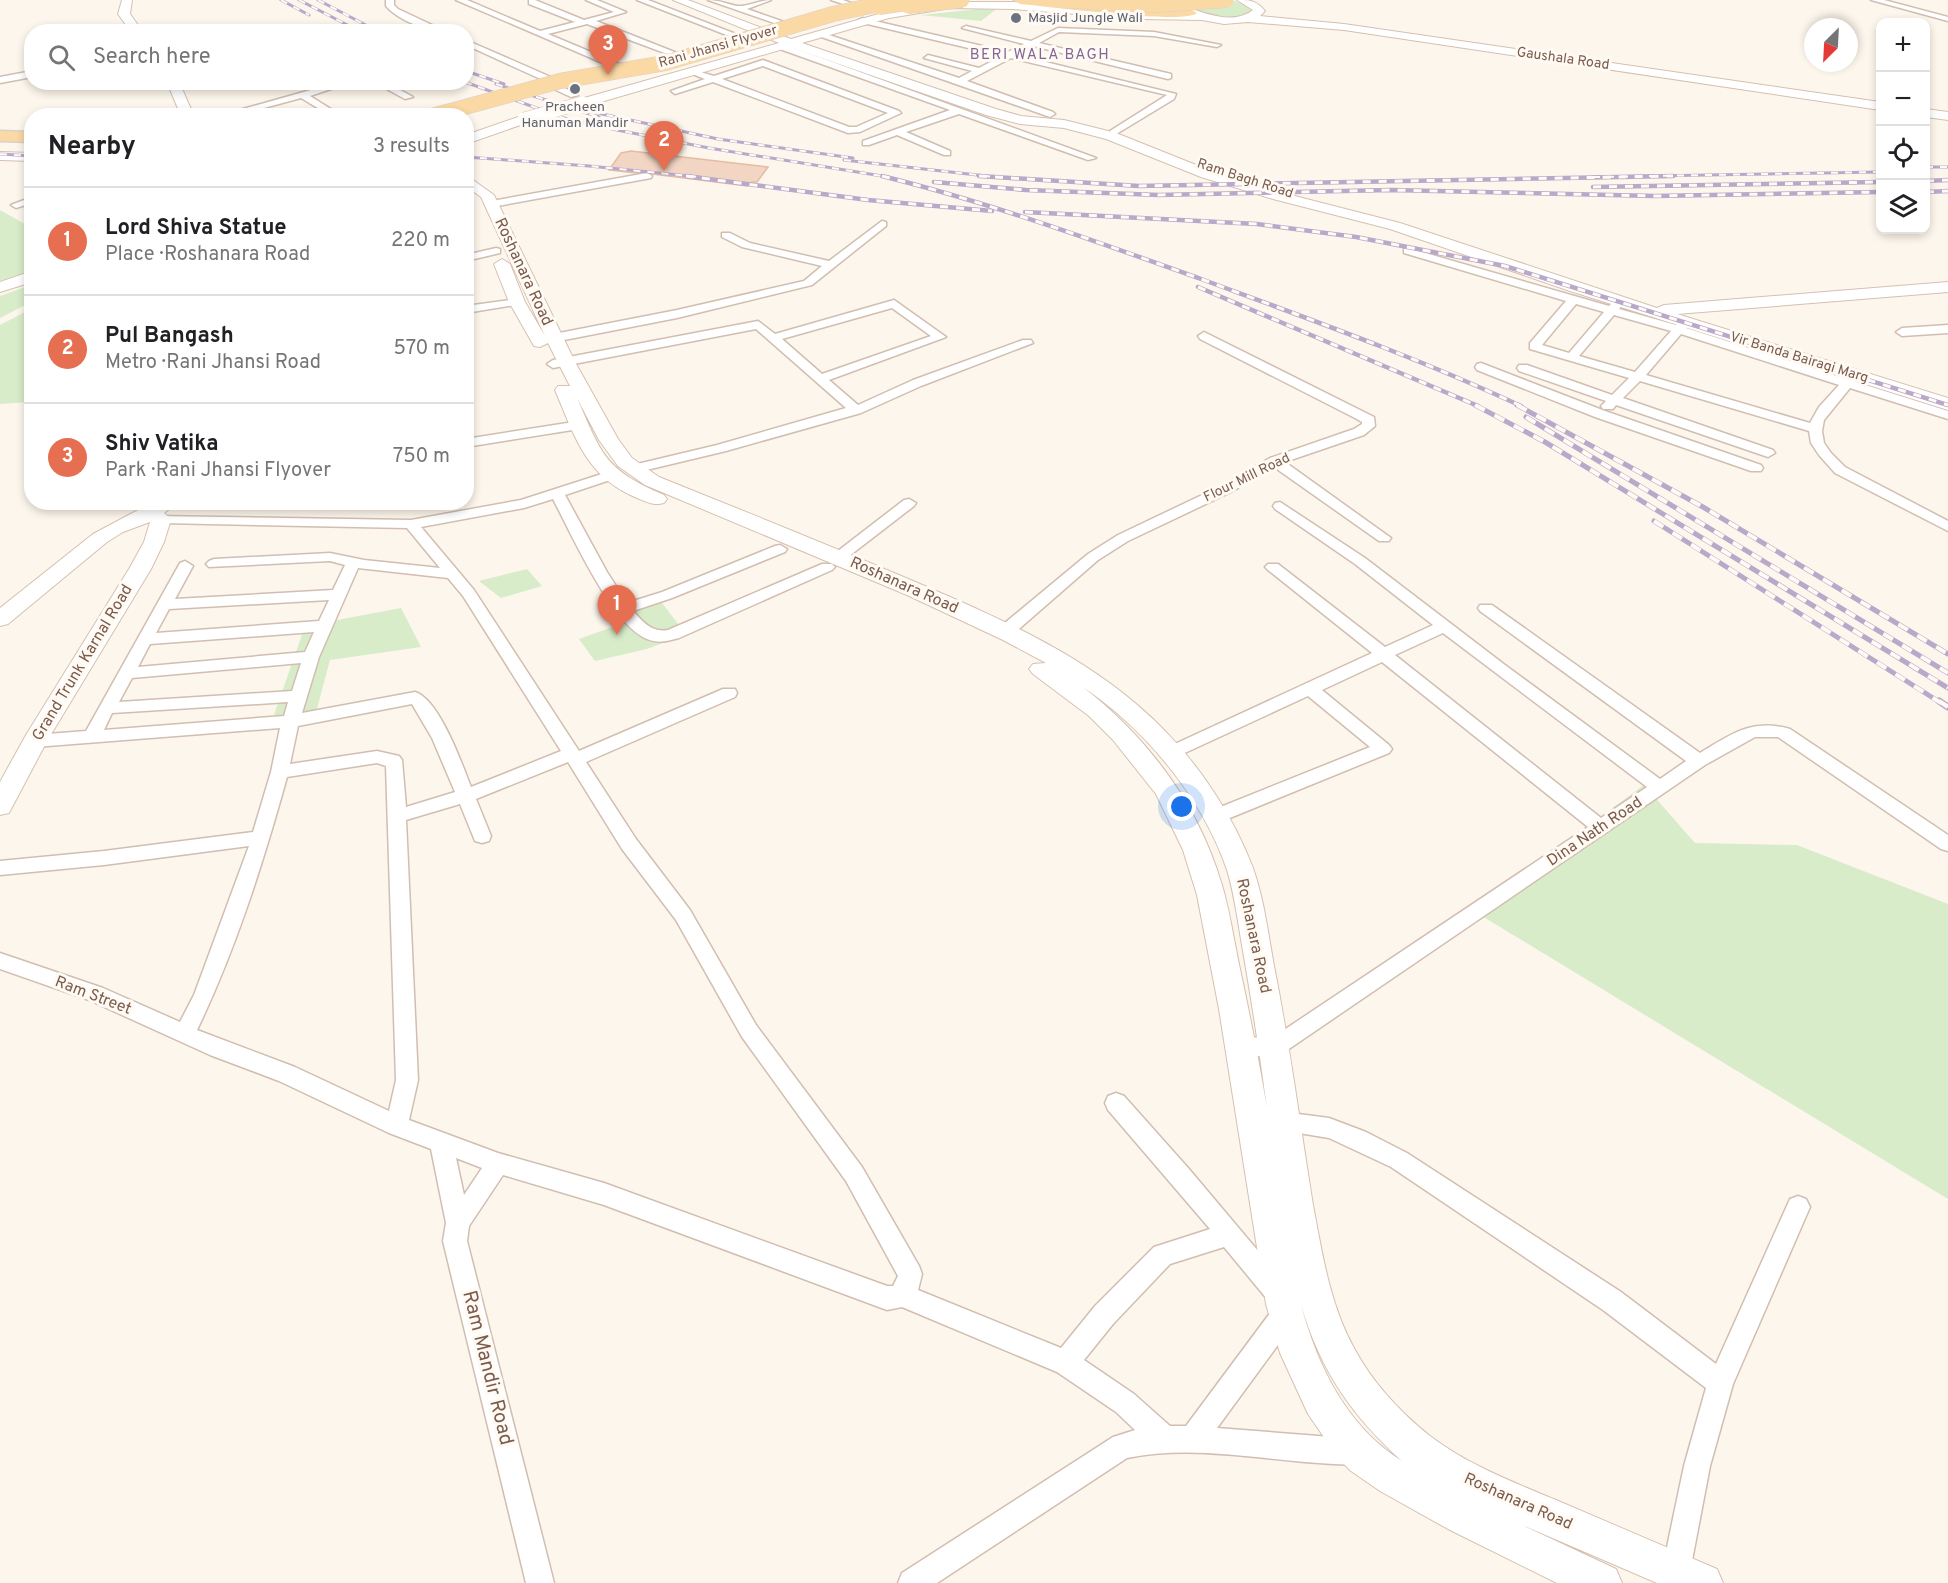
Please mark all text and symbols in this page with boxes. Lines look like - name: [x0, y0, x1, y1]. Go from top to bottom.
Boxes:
- place label: Masjid Jungle Wali: [1028, 10, 1143, 27]
- marker: Masjid Jungle Wali: [1009, 11, 1023, 25]
- north arrow: [1804, 18, 1858, 72]
- map controls: [1876, 18, 1930, 234]
- button: +: [1876, 18, 1930, 72]
- street label: Rani Jhansi Flyover: [657, 22, 780, 72]
- search box: [24, 24, 474, 90]
- pin: 3: [588, 26, 628, 75]
- icon: search: [45, 41, 78, 74]
- text: Search here: [93, 44, 211, 71]
- street label: Gaushala Road: [1516, 44, 1610, 74]
- district label: BERI WALA BAGH: [970, 46, 1110, 65]
- button: −: [1876, 72, 1930, 126]
- marker: Pracheen Hanuman Mandir: [568, 82, 582, 96]
- place label: Pracheen Hanuman Mandir: [522, 99, 629, 132]
- pin: 2: [644, 122, 684, 171]
- button: locate: [1876, 126, 1930, 180]
- text: Nearby: [48, 131, 136, 164]
- text: 3 results: [373, 134, 450, 160]
- street label: Ram Bagh Road: [1195, 155, 1295, 203]
- button: layers: [1876, 180, 1930, 234]
- text: Lord Shiva Statue: [105, 215, 286, 242]
- street label: Roshanara Road: [489, 215, 557, 329]
- text: 1: [64, 228, 72, 254]
- text: 220 m: [391, 228, 450, 254]
- text: Place · Roshanara Road: [105, 242, 310, 268]
- text: Pul Bangash: [105, 323, 234, 350]
- street label: Vir Banda Bairagi Marg: [1728, 329, 1870, 387]
- text: 2: [61, 336, 74, 362]
- text: 570 m: [393, 336, 450, 362]
- text: Metro · Rani Jhansi Road: [105, 350, 321, 376]
- text: Shiv Vatika: [105, 431, 219, 458]
- text: 3: [62, 444, 74, 470]
- text: 750 m: [393, 444, 450, 470]
- street label: Flour Mill Road: [1201, 450, 1293, 506]
- text: Park · Rani Jhansi Flyover: [105, 458, 331, 484]
- street label: Roshanara Road: [846, 553, 962, 619]
- street label: Grand Trunk Karnal Road: [28, 581, 138, 745]
- pin: 1: [598, 586, 636, 635]
- your location: [1167, 792, 1196, 821]
- street label: Dina Nath Road: [1543, 793, 1647, 871]
- street label: Roshanara Road: [1231, 877, 1275, 995]
- street label: Ram Street: [52, 972, 134, 1020]
- street label: Ram Mandir Road: [455, 1288, 519, 1448]
- street label: Roshanara Road: [1460, 1469, 1576, 1535]

